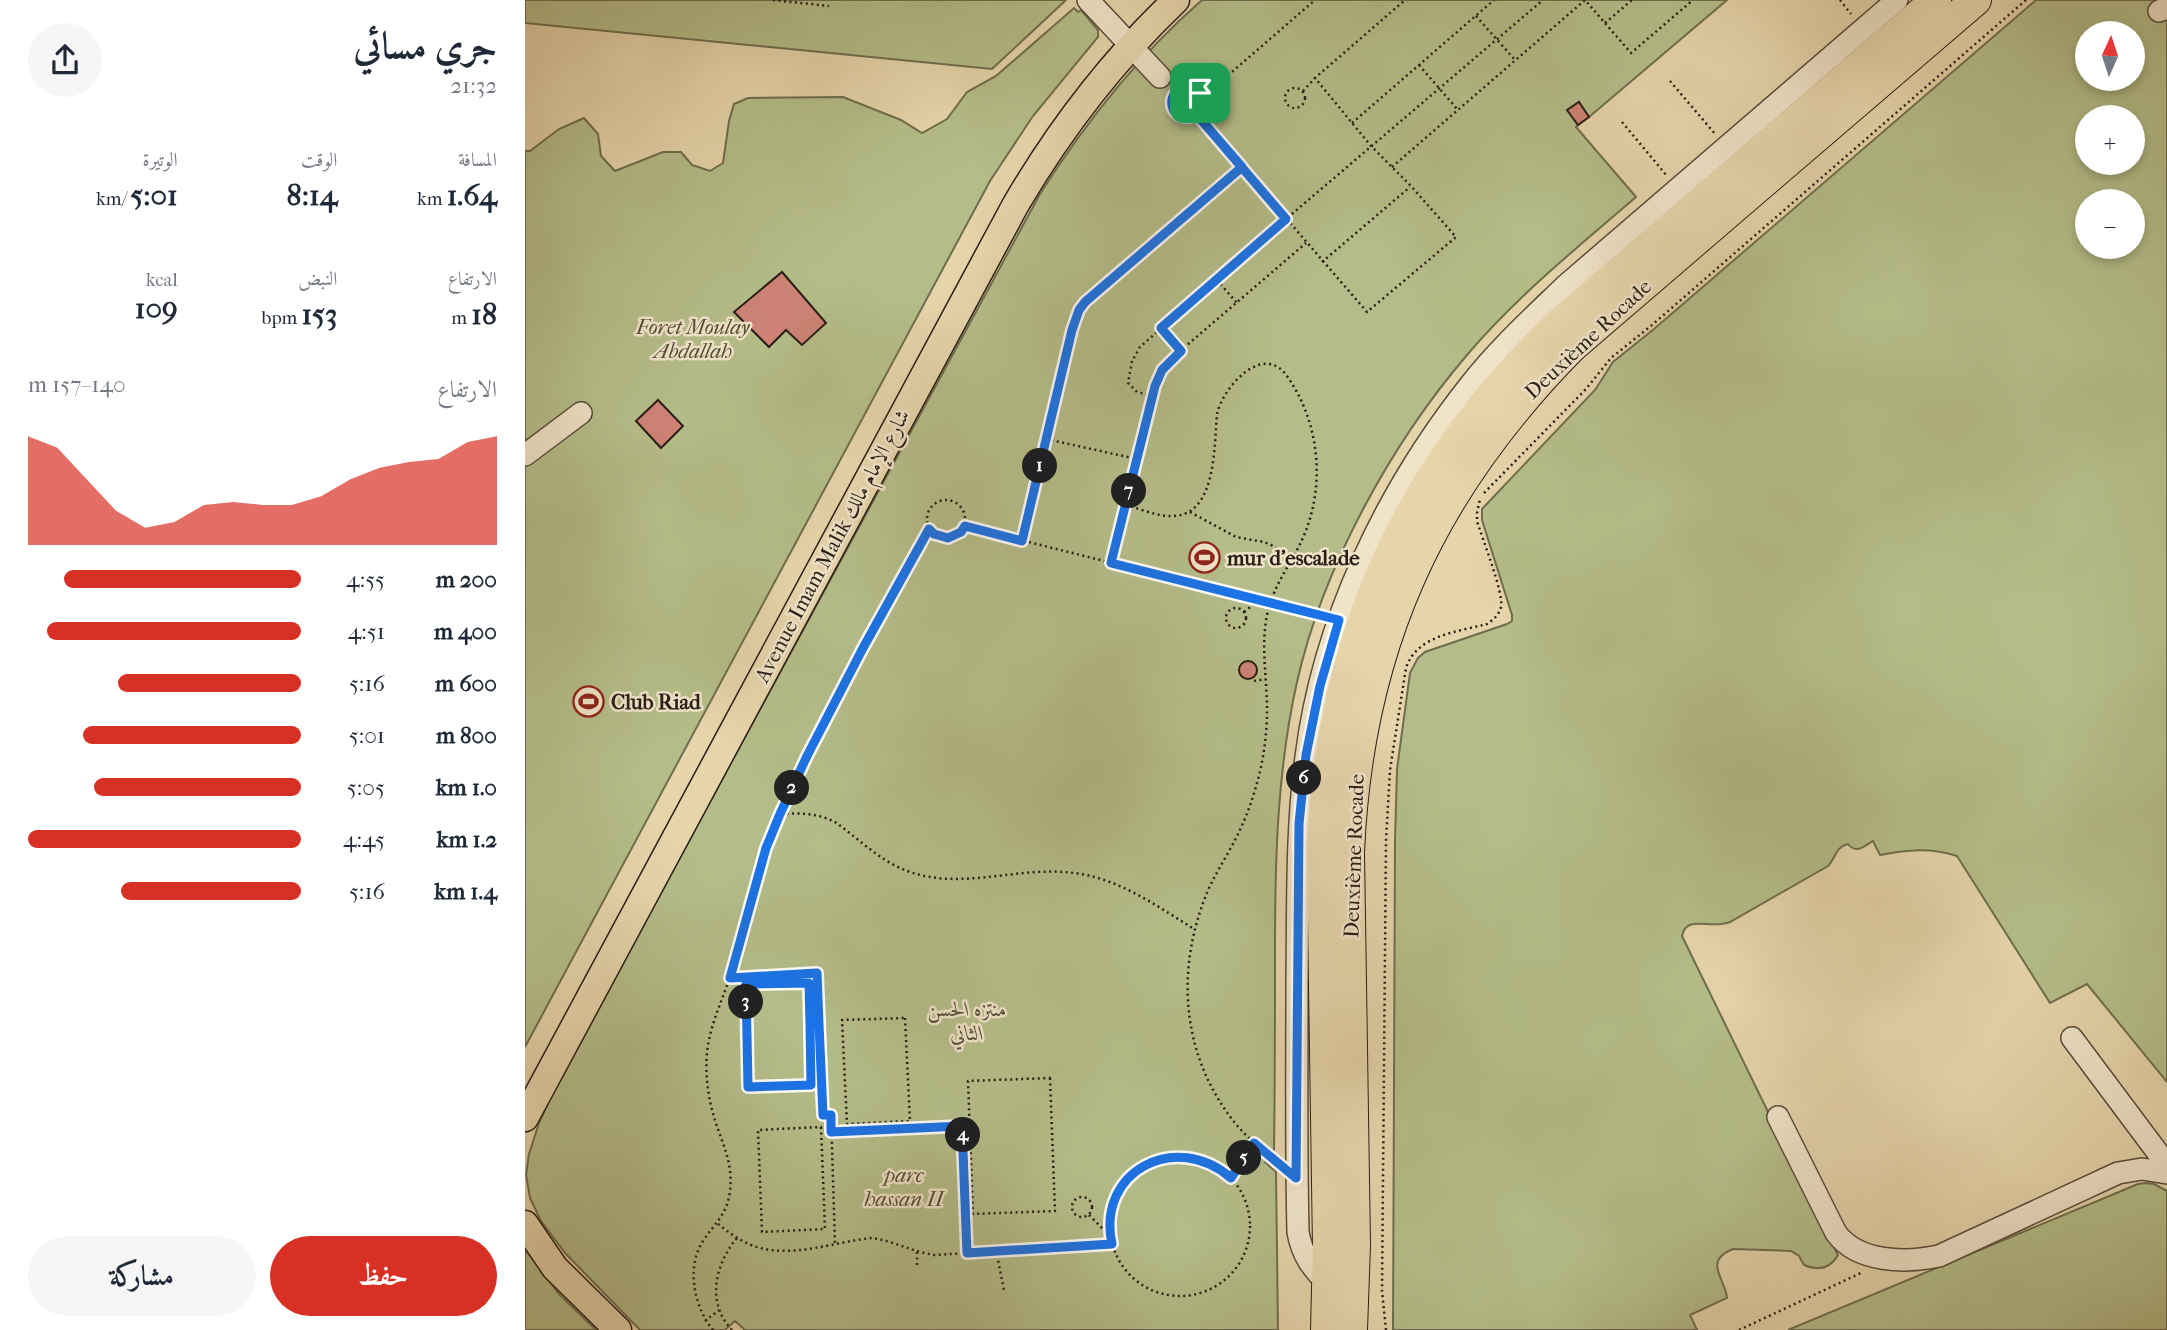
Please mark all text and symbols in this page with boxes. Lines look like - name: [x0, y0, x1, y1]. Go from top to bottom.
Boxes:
- north arrow: [2075, 21, 2145, 91]
- map controls: [2075, 21, 2145, 259]
- button: share: [28, 23, 102, 97]
- text: جري مسائي: [353, 23, 497, 68]
- pin: [1170, 63, 1230, 123]
- text: 21:32: [450, 72, 497, 99]
- icon: arrive: [1181, 74, 1219, 112]
- button: +: [2075, 105, 2145, 175]
- text: الوتيرة: [143, 149, 178, 171]
- text: الوقت: [301, 149, 337, 171]
- text: المسافة: [458, 149, 497, 171]
- text: 5:01: [130, 178, 178, 213]
- text: 8:14: [287, 178, 337, 213]
- text: 1.64: [447, 178, 497, 213]
- text: /km: [96, 188, 130, 210]
- text: km: [417, 188, 447, 210]
- button: −: [2075, 189, 2145, 259]
- text: النبض: [298, 268, 337, 290]
- text: الارتفاع: [448, 268, 497, 290]
- text: kcal: [146, 269, 178, 291]
- street label: Deuxième Rocade: [1520, 274, 1656, 404]
- text: 109: [135, 291, 178, 326]
- text: 153: [301, 297, 337, 332]
- text: 18: [471, 297, 497, 332]
- text: bpm: [261, 307, 301, 329]
- text: m: [451, 307, 471, 329]
- park label: Foret Moulay Abdallah: [635, 315, 751, 363]
- text: 140–157 m: [28, 371, 126, 398]
- text: الارتفاع: [437, 376, 497, 403]
- street label: Avenue Imam Malik شارع الإمام مالك: [749, 405, 920, 690]
- pin: 1: [1023, 448, 1057, 484]
- text: 1: [1036, 454, 1043, 476]
- pin: 7: [1111, 474, 1147, 508]
- text: 7: [1124, 479, 1133, 501]
- sports icon: mur d'escalade: [1187, 541, 1221, 575]
- place label: mur d'escalade: [1226, 546, 1360, 570]
- text: 4:55: [346, 566, 385, 593]
- text: 200 m: [436, 566, 497, 593]
- text: 4:51: [348, 618, 385, 645]
- text: 400 m: [434, 618, 497, 645]
- text: 5:16: [349, 670, 385, 697]
- text: 600 m: [435, 670, 497, 697]
- sports icon: Club Riad: [571, 685, 605, 719]
- place label: Club Riad: [611, 690, 701, 714]
- text: 5:01: [349, 722, 385, 749]
- text: 800 m: [436, 722, 497, 749]
- pin: 6: [1287, 760, 1321, 796]
- text: 6: [1298, 766, 1309, 788]
- pin: 2: [775, 770, 809, 806]
- street label: Deuxième Rocade: [1339, 773, 1369, 939]
- text: 5:05: [347, 774, 385, 801]
- text: 1.0 km: [436, 774, 497, 801]
- text: 2: [787, 776, 796, 798]
- text: 4:45: [343, 826, 385, 853]
- text: 1.2 km: [437, 826, 497, 853]
- text: 5:16: [349, 878, 385, 905]
- text: 1.4 km: [434, 878, 497, 905]
- pin: 3: [729, 984, 763, 1020]
- text: 3: [742, 990, 749, 1012]
- park label: منتزه الحسن الثاني: [927, 997, 1007, 1050]
- pin: 4: [945, 1118, 981, 1152]
- text: 4: [957, 1123, 968, 1145]
- pin: 5: [1227, 1140, 1261, 1176]
- text: 5: [1239, 1146, 1248, 1168]
- park label: parc hassan II: [864, 1163, 946, 1211]
- button: مشاركة: [28, 1236, 256, 1316]
- button: حفظ: [270, 1236, 497, 1316]

